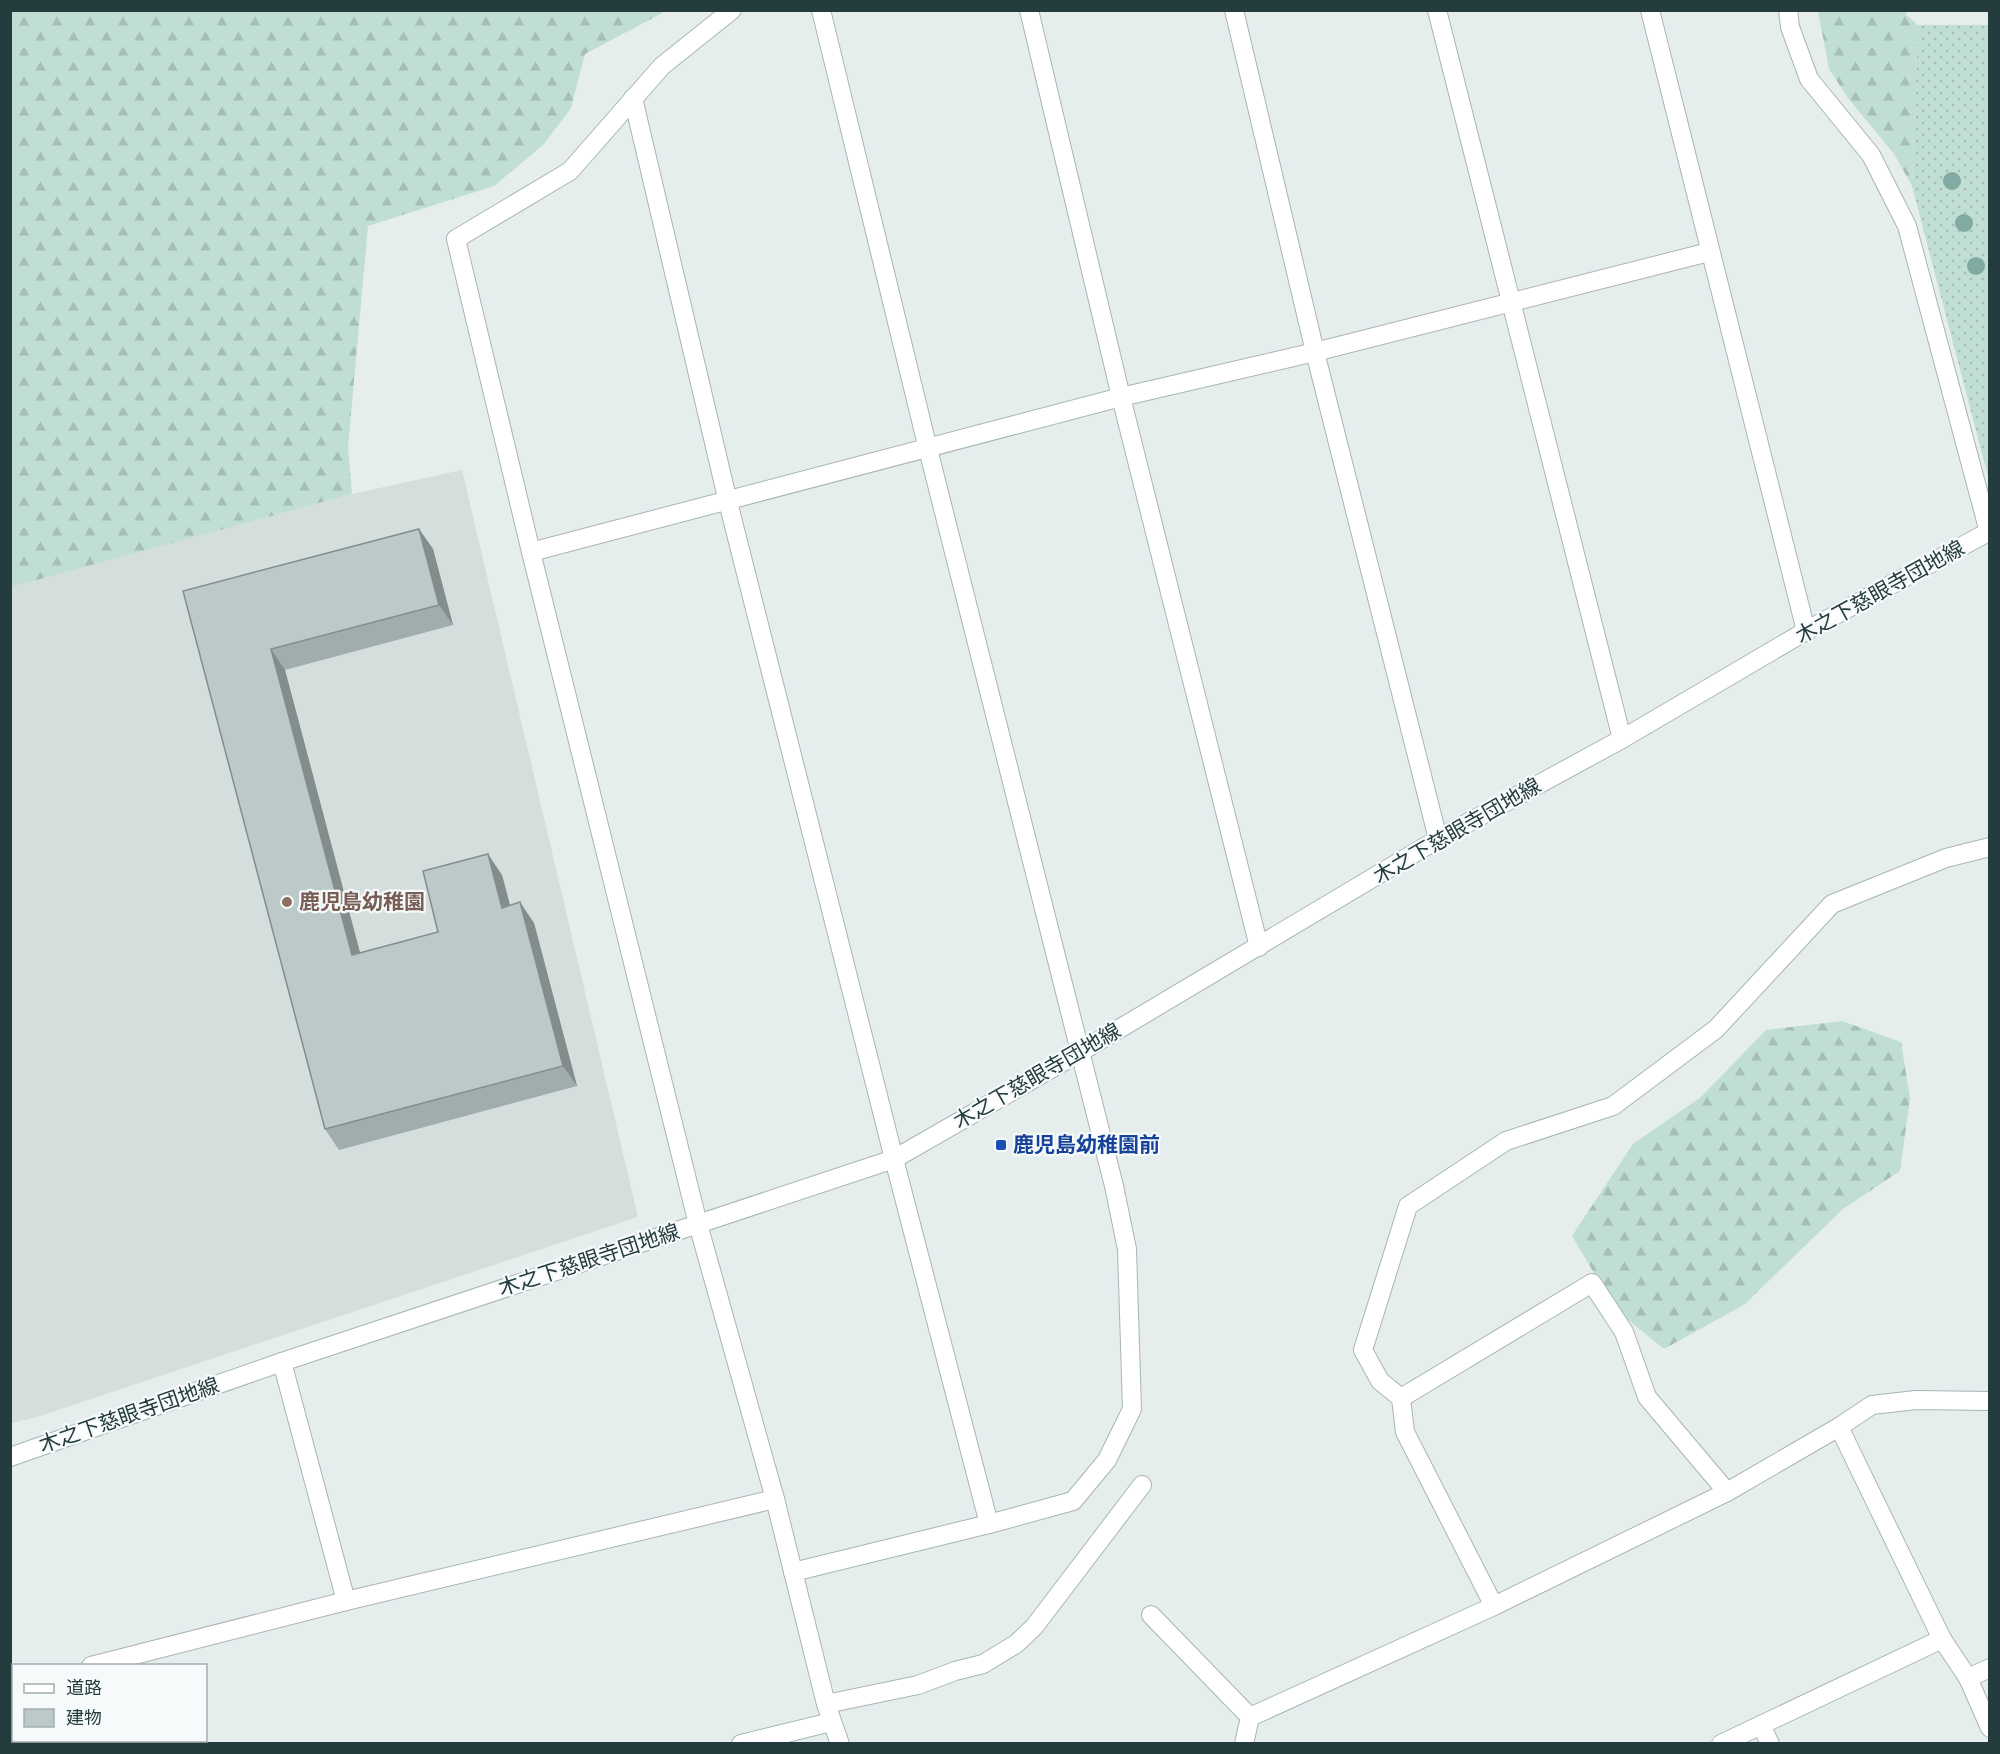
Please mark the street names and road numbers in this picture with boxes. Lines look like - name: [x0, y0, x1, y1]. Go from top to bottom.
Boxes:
- street label: 木之下慈眼寺団地線: [1791, 535, 1969, 649]
- street label: 木之下慈眼寺団地線: [1369, 772, 1545, 890]
- street label: 木之下慈眼寺団地線: [949, 1017, 1125, 1135]
- street label: 木之下慈眼寺団地線: [495, 1218, 683, 1302]
- street label: 木之下慈眼寺団地線: [35, 1372, 223, 1458]

